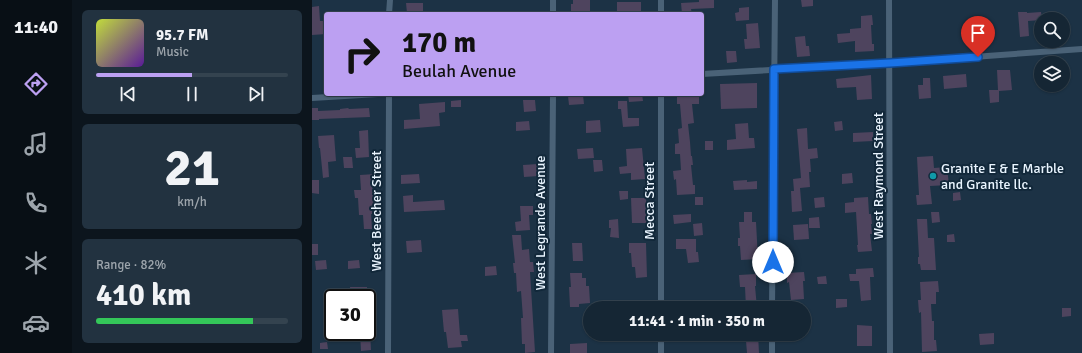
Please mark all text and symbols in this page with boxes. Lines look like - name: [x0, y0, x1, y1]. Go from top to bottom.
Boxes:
- map controls: [1034, 12, 1070, 92]
- button: search: [1034, 12, 1070, 48]
- text: 11:40: [14, 16, 58, 38]
- pin: [961, 16, 995, 57]
- icon: arrive: [967, 22, 989, 44]
- text: 95.7 FM: [156, 26, 208, 44]
- text: 170 m: [402, 26, 476, 60]
- icon: right: [336, 28, 388, 80]
- text: Music: [156, 44, 189, 60]
- button: layers: [1034, 56, 1070, 92]
- text: Beulah Avenue: [402, 60, 516, 82]
- icon: directions: [22, 70, 50, 98]
- icon: previous: [117, 83, 139, 105]
- icon: pause: [181, 83, 203, 105]
- icon: next: [245, 83, 267, 105]
- street label: West Raymond Street: [870, 112, 887, 240]
- icon: music: [22, 130, 50, 158]
- text: 21: [164, 136, 220, 200]
- street label: West Beecher Street: [368, 150, 385, 271]
- street label: West Legrande Avenue: [532, 156, 549, 290]
- place label: Granite E & E Marble and Granite llc.: [941, 160, 1064, 193]
- street label: Mecca Street: [641, 162, 658, 240]
- marker: Granite E & E Marble and Granite llc.: [928, 171, 938, 181]
- icon: phone: [22, 189, 50, 217]
- text: km/h: [177, 194, 207, 210]
- position arrow: [752, 241, 794, 283]
- icon: climate: [22, 249, 50, 277]
- text: Range · 82%: [96, 257, 166, 273]
- text: 410 km: [96, 277, 191, 314]
- speed limit sign: 30: [324, 289, 376, 341]
- icon: car: [22, 309, 50, 337]
- text: 11:41 · 1 min · 350 m: [629, 312, 765, 330]

